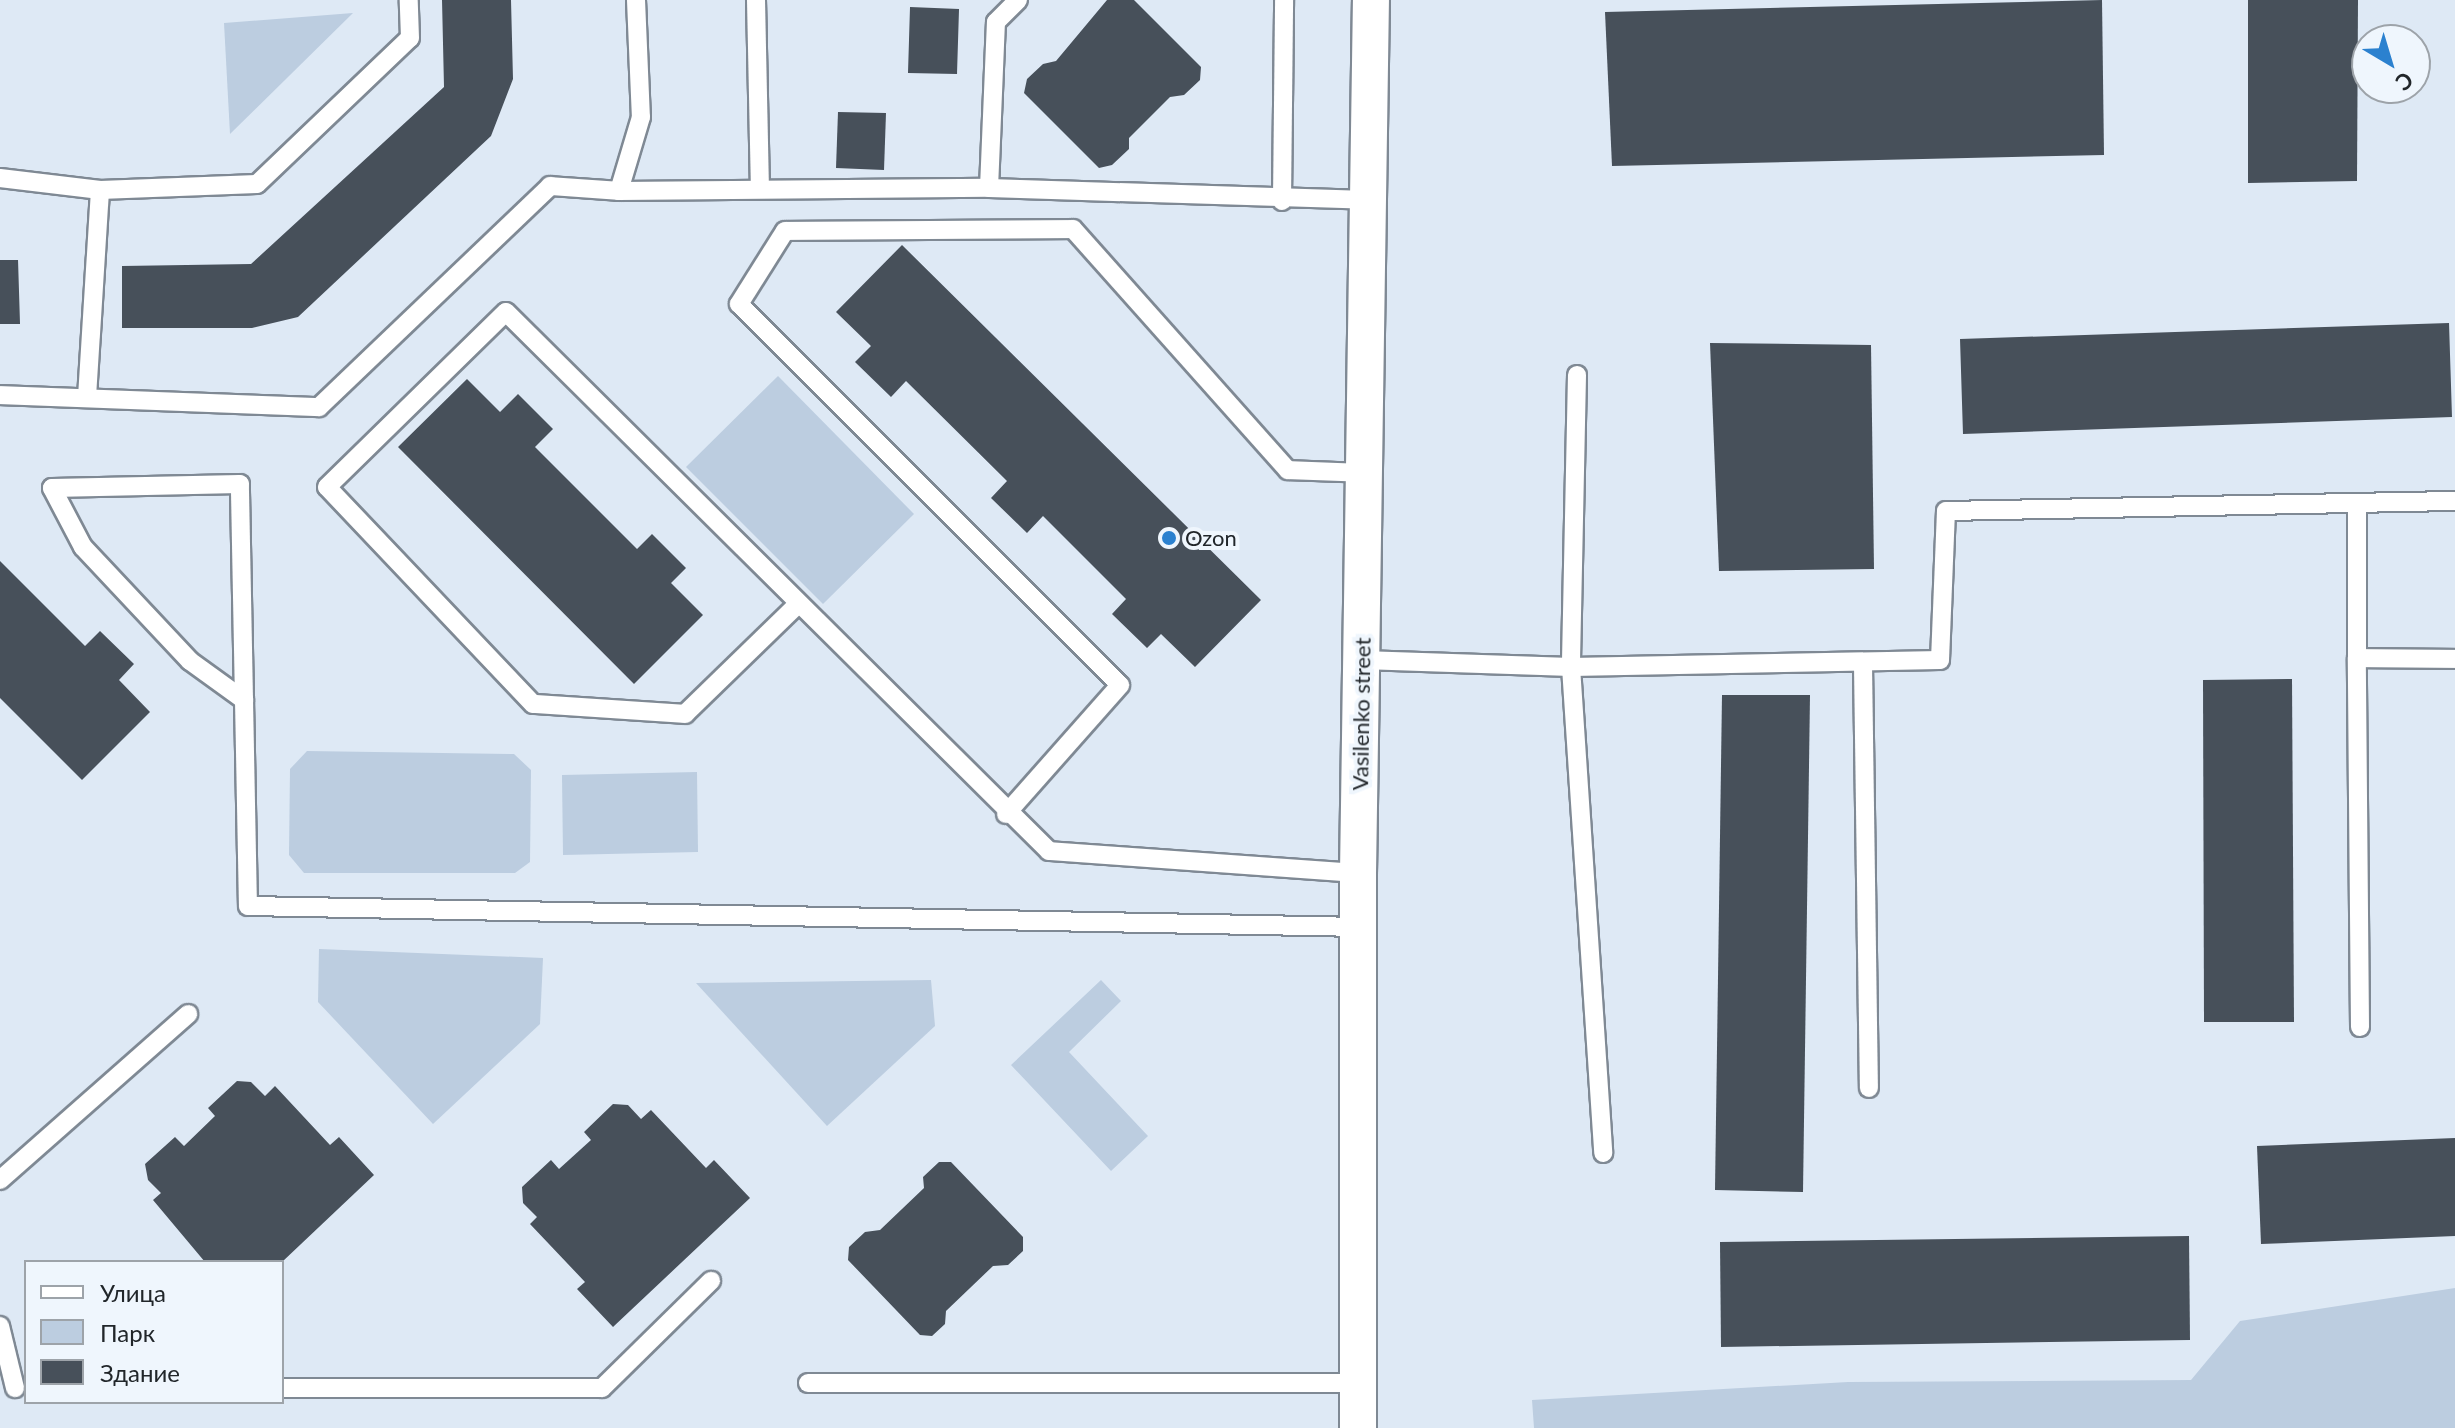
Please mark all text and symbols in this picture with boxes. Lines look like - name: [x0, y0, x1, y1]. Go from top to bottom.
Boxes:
- north arrow: [2351, 24, 2431, 104]
- text: С: [2391, 67, 2419, 97]
- place label: Ozon: [1185, 525, 1237, 551]
- marker: Ozon: [1160, 529, 1178, 547]
- street label: Vasilenko street: [1346, 637, 1376, 791]
- legend: [24, 1260, 284, 1404]
- text: Улица: [100, 1278, 166, 1307]
- text: Парк: [100, 1318, 155, 1347]
- text: Здание: [100, 1358, 180, 1387]

